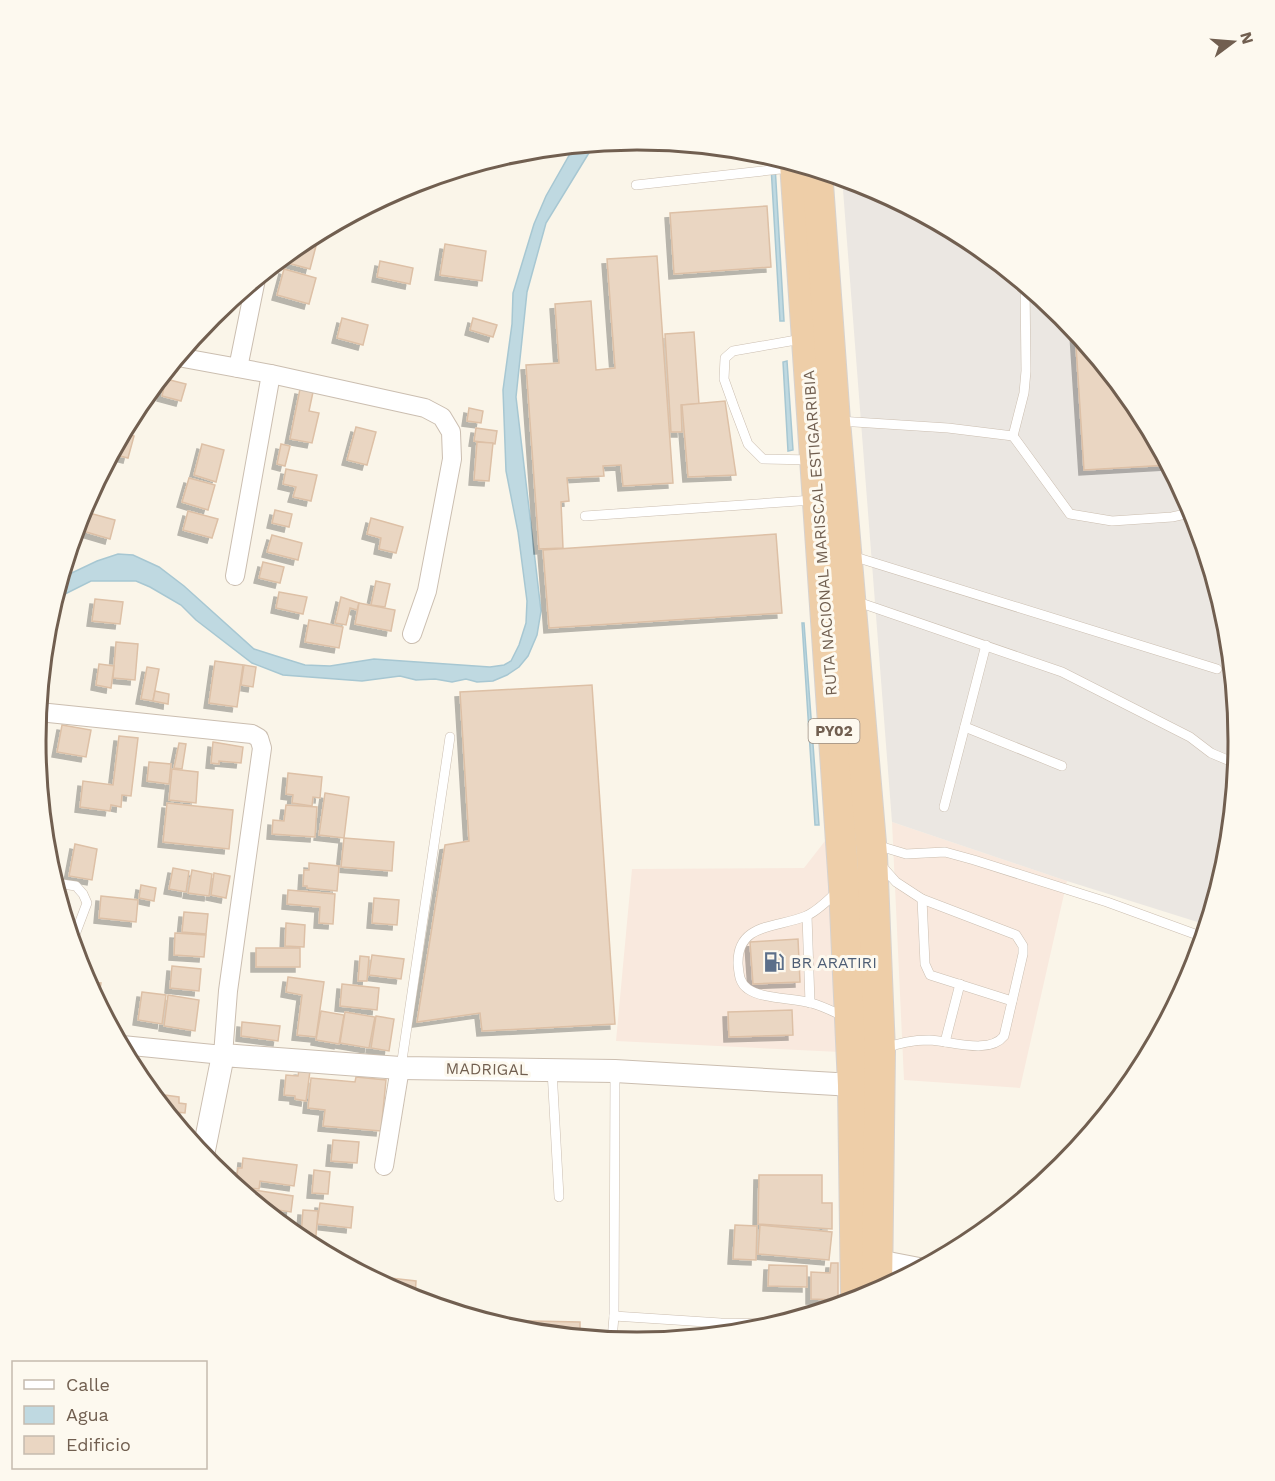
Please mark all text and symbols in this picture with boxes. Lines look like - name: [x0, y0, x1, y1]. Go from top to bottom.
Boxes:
- north arrow: [1203, 12, 1263, 72]
- text: N: [1236, 30, 1258, 46]
- street label: RUTA NACIONAL MARISCAL ESTIGARRIBIA: [799, 369, 841, 696]
- road number: PY02: [808, 719, 860, 743]
- fuel station icon: BR ARATIRI: [762, 950, 786, 974]
- place label: BR ARATIRI: [791, 953, 877, 972]
- street label: MADRIGAL: [445, 1059, 529, 1079]
- legend: [12, 1361, 207, 1469]
- text: Calle: [66, 1374, 110, 1395]
- text: Agua: [66, 1404, 109, 1425]
- text: Edificio: [66, 1434, 131, 1455]

